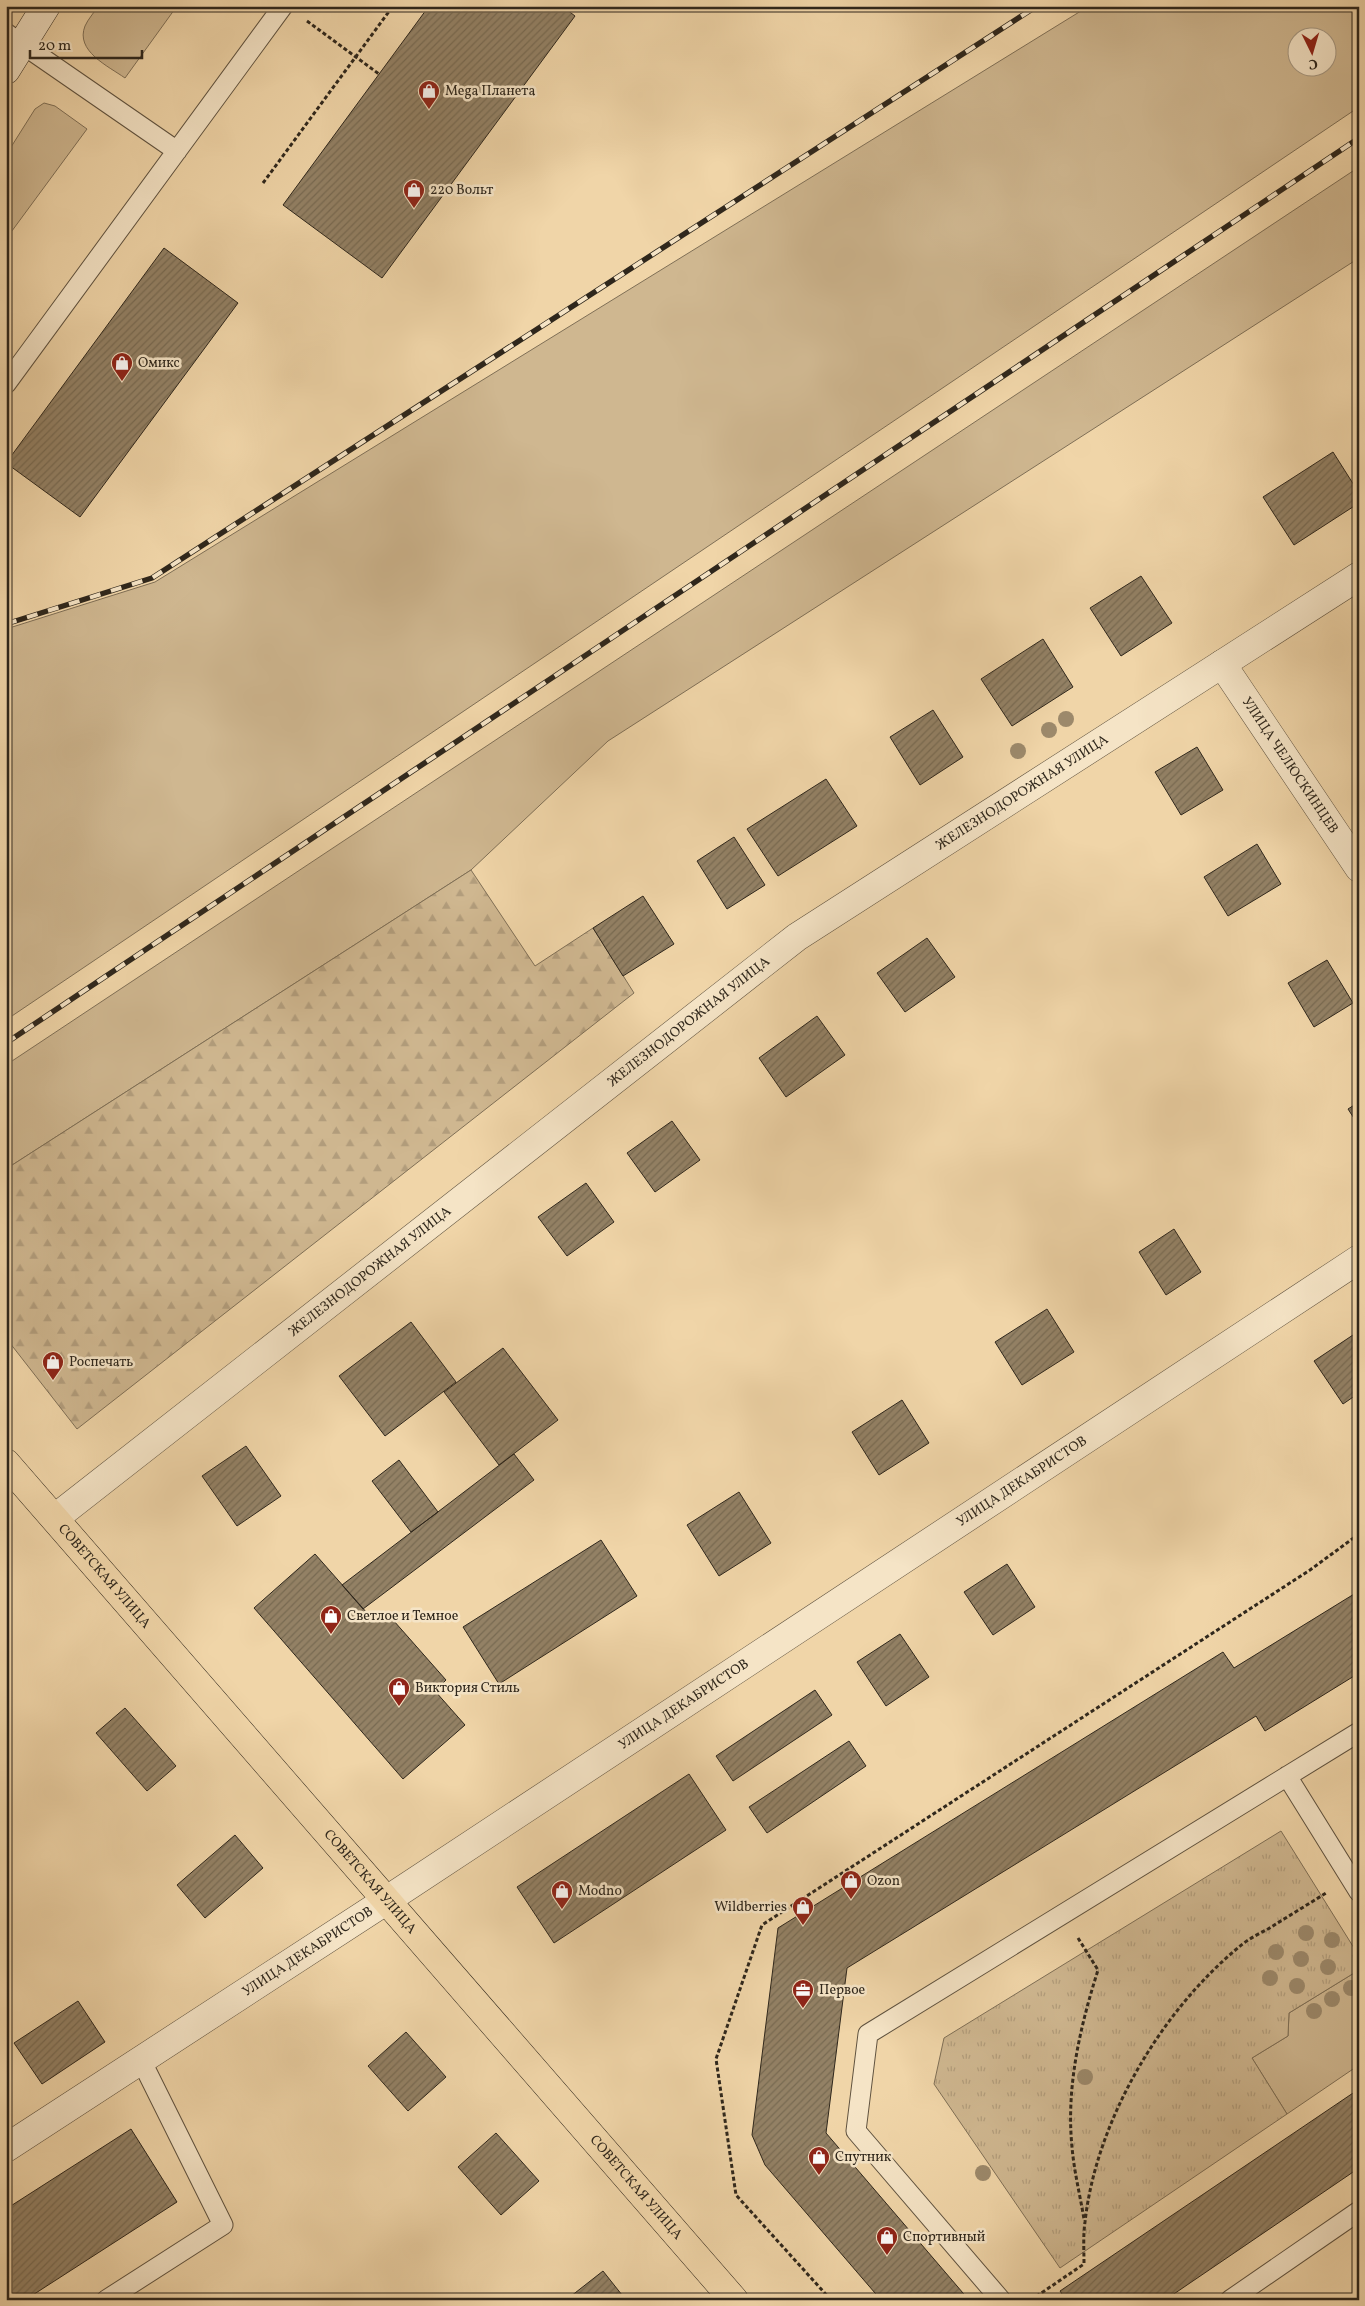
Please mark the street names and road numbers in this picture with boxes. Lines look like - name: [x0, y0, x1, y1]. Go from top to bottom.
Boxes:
- street label: УЛИЦА ЧЕЛЮСКИНЦЕВ: [1237, 693, 1343, 837]
- street label: ЖЕЛЕЗНОДОРОЖНАЯ УЛИЦА: [932, 730, 1112, 855]
- street label: ЖЕЛЕЗНОДОРОЖНАЯ УЛИЦА: [604, 952, 774, 1091]
- street label: ЖЕЛЕЗНОДОРОЖНАЯ УЛИЦА: [285, 1202, 455, 1341]
- street label: УЛИЦА ДЕКАБРИСТОВ: [953, 1431, 1091, 1531]
- street label: СОВЕТСКАЯ УЛИЦА: [54, 1520, 155, 1633]
- street label: УЛИЦА ДЕКАБРИСТОВ: [615, 1654, 753, 1754]
- street label: СОВЕТСКАЯ УЛИЦА: [319, 1825, 421, 1938]
- street label: УЛИЦА ДЕКАБРИСТОВ: [239, 1902, 377, 2001]
- street label: СОВЕТСКАЯ УЛИЦА: [585, 2131, 687, 2244]

